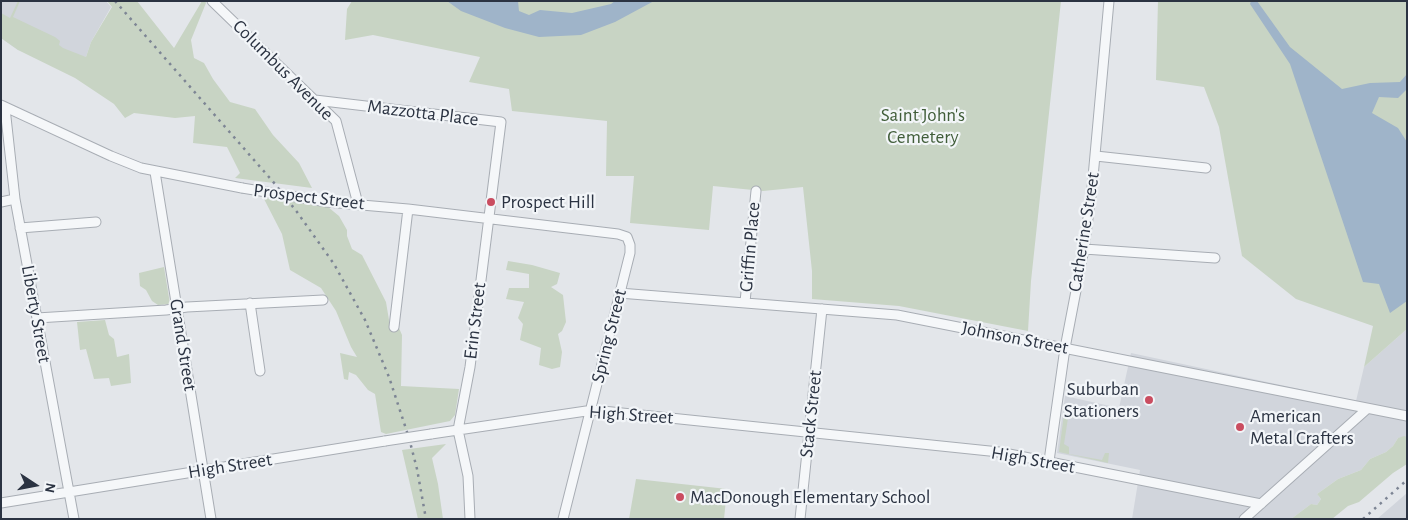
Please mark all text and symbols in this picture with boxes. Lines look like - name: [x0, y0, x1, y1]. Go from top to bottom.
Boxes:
- street label: Columbus Avenue: [228, 15, 338, 125]
- street label: Mazzotta Place: [366, 95, 480, 131]
- park label: Saint John's Cemetery: [881, 104, 965, 148]
- street label: Catherine Street: [1063, 171, 1105, 293]
- street label: Prospect Street: [252, 179, 366, 215]
- place label: Prospect Hill: [501, 191, 595, 213]
- marker: Prospect Hill: [485, 196, 497, 208]
- street label: Griffin Place: [735, 201, 765, 293]
- street label: Liberty Street: [16, 263, 56, 365]
- street label: Erin Street: [459, 281, 491, 361]
- street label: Spring Street: [586, 287, 632, 385]
- street label: Grand Street: [164, 297, 202, 393]
- street label: Johnson Street: [960, 316, 1070, 360]
- street label: Stack Street: [795, 369, 827, 459]
- place label: Suburban Stationers: [1064, 378, 1139, 422]
- marker: Suburban Stationers: [1143, 394, 1155, 406]
- street label: High Street: [588, 401, 674, 429]
- place label: American Metal Crafters: [1250, 405, 1354, 449]
- marker: American Metal Crafters: [1234, 421, 1246, 433]
- street label: High Street: [989, 441, 1077, 479]
- street label: High Street: [186, 448, 274, 484]
- north arrow: [10, 460, 60, 510]
- text: N: [42, 482, 58, 494]
- place label: MacDonough Elementary School: [690, 486, 931, 508]
- marker: MacDonough Elementary School: [674, 491, 686, 503]

